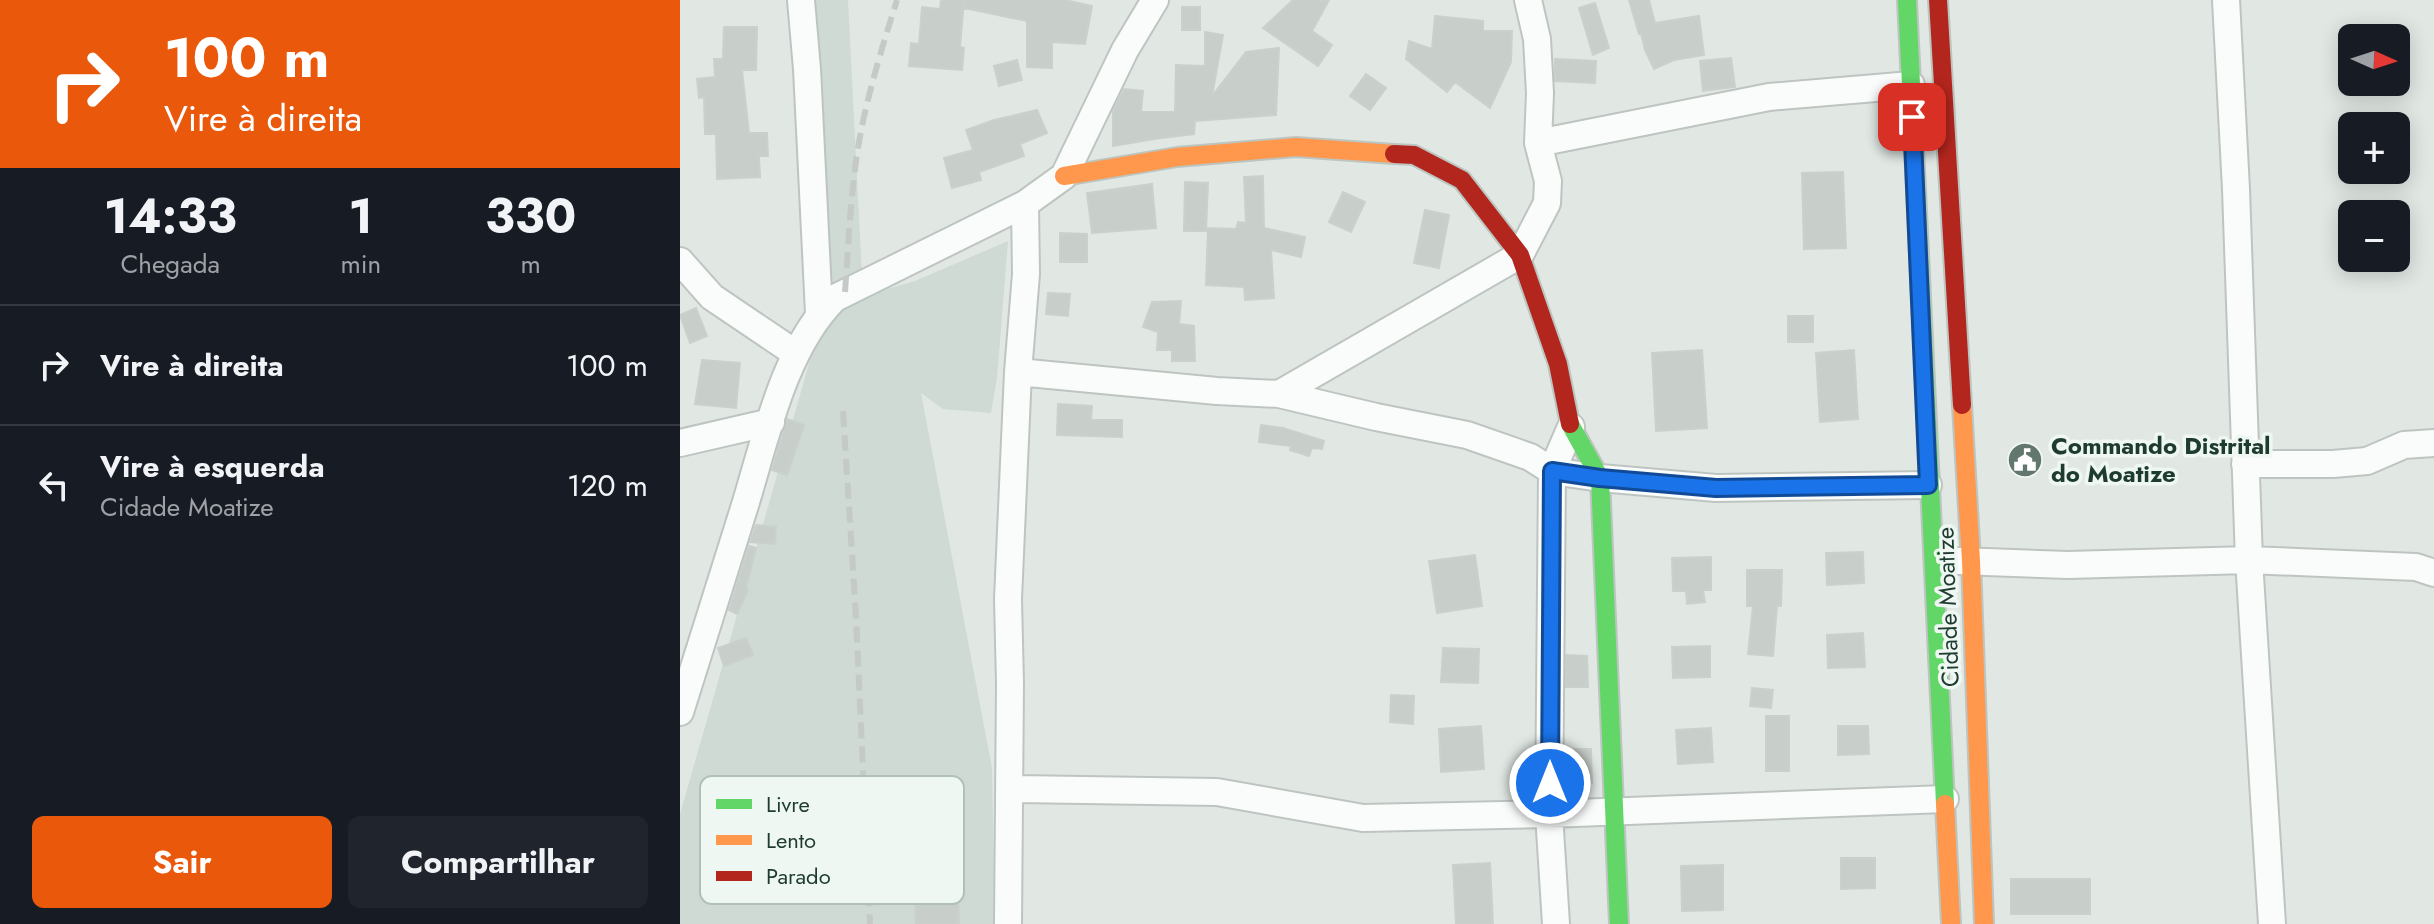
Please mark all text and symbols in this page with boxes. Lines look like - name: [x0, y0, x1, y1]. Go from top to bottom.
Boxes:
- text: 100 m: [164, 17, 329, 98]
- north arrow: [2338, 24, 2410, 96]
- map controls: [2338, 24, 2410, 272]
- icon: right: [32, 32, 136, 136]
- pin: [1878, 83, 1946, 151]
- text: Vire à direita: [164, 92, 362, 144]
- icon: arrive: [1890, 95, 1934, 139]
- button: +: [2338, 112, 2410, 184]
- text: 14:33: [104, 182, 237, 251]
- text: 1: [349, 182, 373, 251]
- text: 330: [485, 182, 576, 251]
- button: −: [2338, 200, 2410, 272]
- text: Chegada: [120, 245, 220, 283]
- text: min: [340, 245, 381, 283]
- text: m: [520, 245, 541, 283]
- icon: right: [32, 343, 76, 387]
- text: Vire à direita: [100, 344, 284, 387]
- text: 100 m: [566, 344, 648, 387]
- place label: Commando Distrital do Moatize: [2051, 428, 2271, 491]
- public building icon: Commando Distrital do Moatize: [2006, 441, 2044, 479]
- text: Vire à esquerda: [100, 445, 325, 488]
- icon: left: [32, 463, 76, 507]
- text: 120 m: [567, 464, 648, 507]
- text: Cidade Moatize: [100, 488, 274, 526]
- street label: Cidade Moatize: [1927, 526, 1968, 688]
- position arrow: [1508, 741, 1592, 825]
- legend: [700, 776, 964, 904]
- text: Livre: [766, 788, 810, 820]
- button: Sair: [32, 816, 332, 908]
- button: Compartilhar: [348, 816, 648, 908]
- text: Lento: [766, 824, 816, 856]
- text: Parado: [766, 860, 831, 892]

